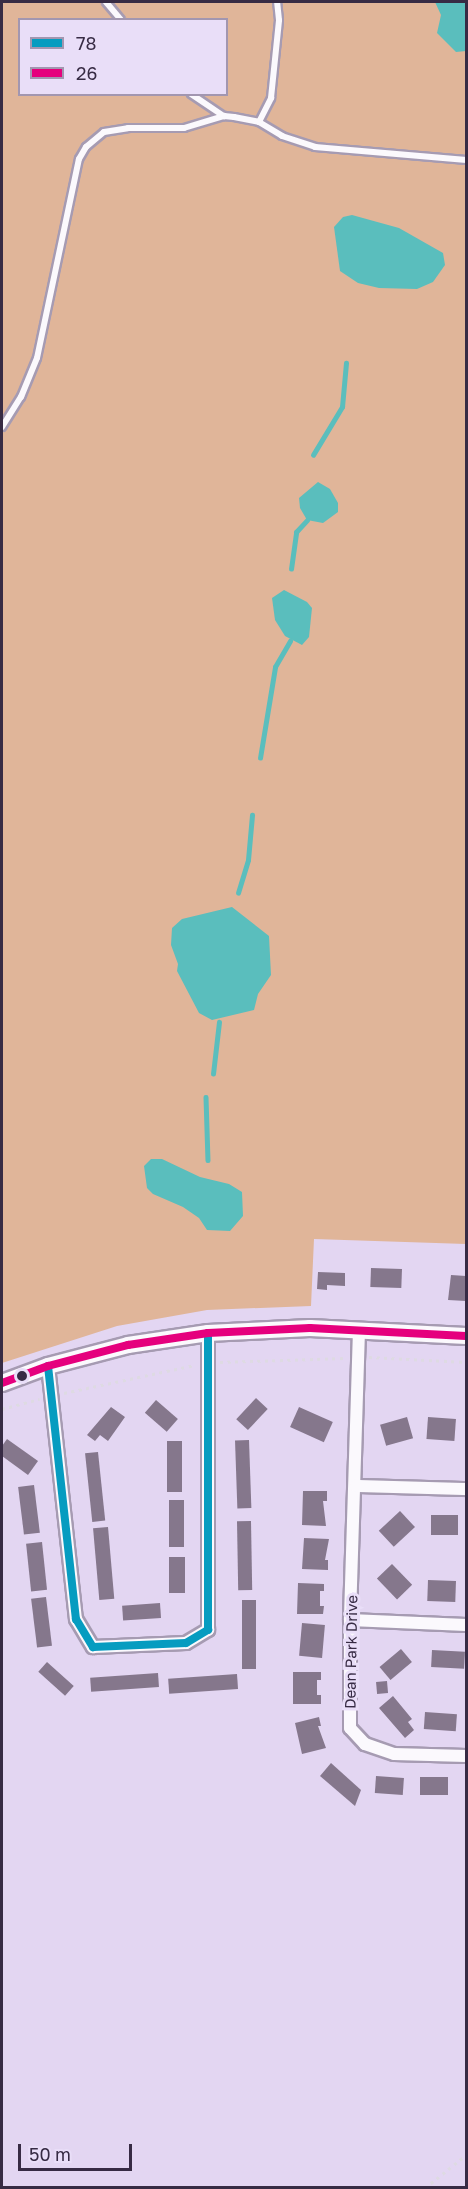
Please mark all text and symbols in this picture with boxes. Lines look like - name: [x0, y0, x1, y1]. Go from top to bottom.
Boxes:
- legend: [18, 18, 228, 96]
- text: 78: [76, 32, 97, 54]
- text: 26: [76, 62, 97, 84]
- unlabelled marker: [16, 1370, 28, 1382]
- street label: Dean Park Drive: [341, 1595, 361, 1709]
- scale bar: [21, 2132, 135, 2170]
- text: 50 m: [29, 2143, 71, 2165]

